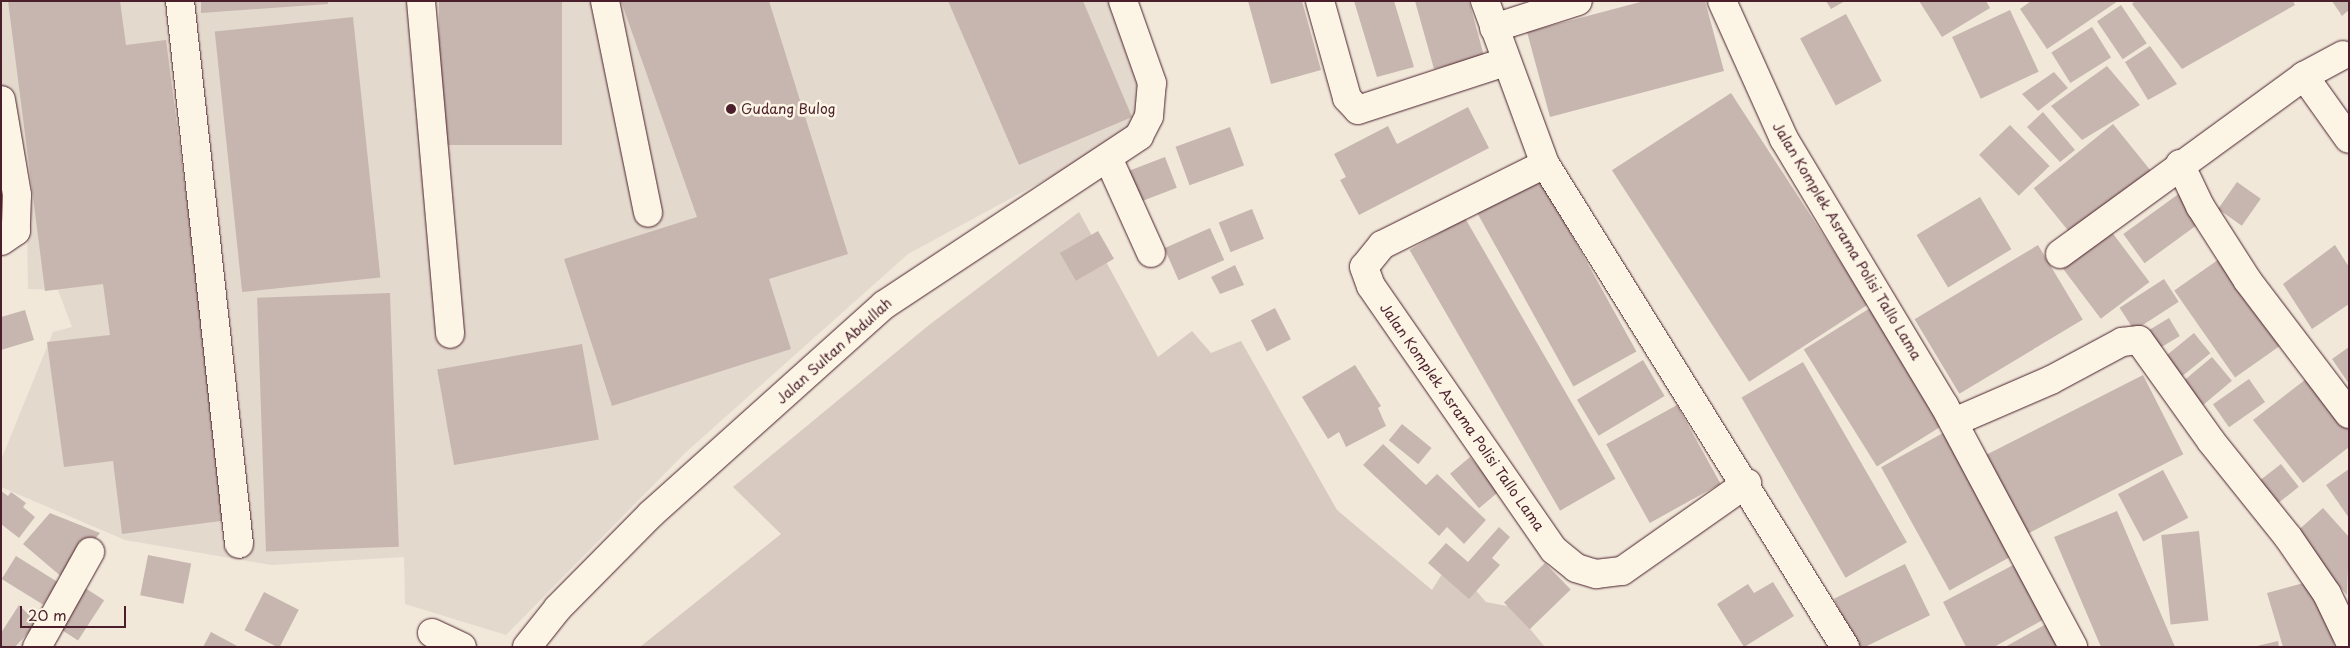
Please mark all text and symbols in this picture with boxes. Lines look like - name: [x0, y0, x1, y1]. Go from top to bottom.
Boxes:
- place label: Gudang Bulog: [741, 101, 836, 117]
- marker: Gudang Bulog: [725, 103, 737, 115]
- street label: Jalan Komplek Asrama Polisi Tallo Lama: [1769, 118, 1925, 364]
- street label: Jalan Sultan Abdullah: [773, 294, 895, 408]
- street label: Jalan Komplek Asrama Polisi Tallo Lama: [1376, 299, 1548, 535]
- scale bar: [22, 596, 129, 628]
- text: 20 m: [28, 603, 67, 626]

